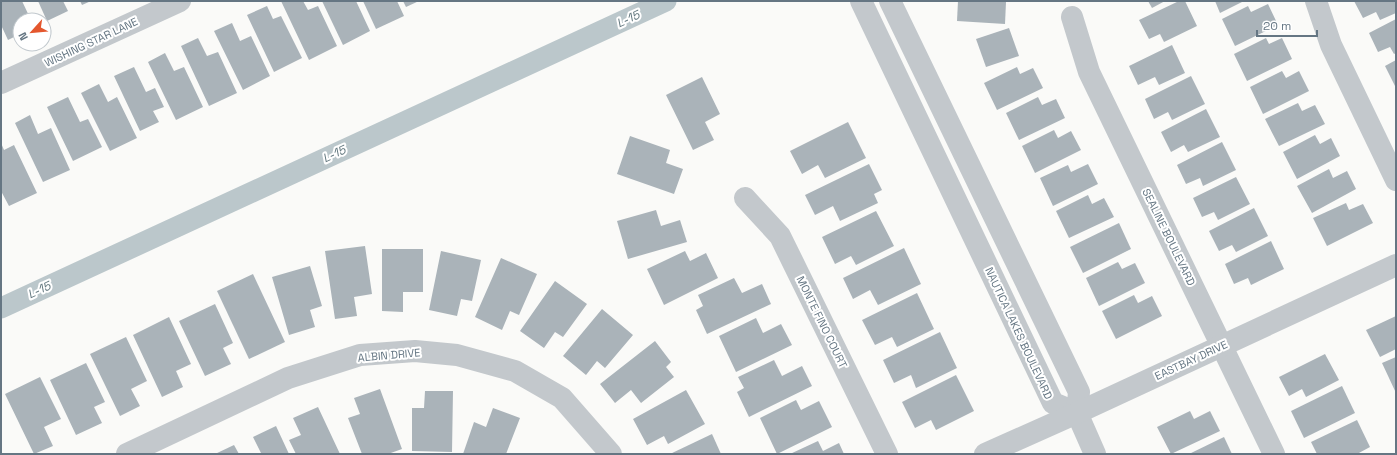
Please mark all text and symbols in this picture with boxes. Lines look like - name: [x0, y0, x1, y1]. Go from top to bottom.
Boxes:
- water label: L-15: [614, 6, 644, 31]
- north arrow: [12, 12, 52, 52]
- scale bar: [1257, 12, 1317, 38]
- street label: WISHING STAR LANE: [42, 14, 140, 70]
- text: 20 m: [1263, 18, 1291, 34]
- text: N: [15, 30, 31, 43]
- water label: L-15: [320, 141, 350, 166]
- street label: SEALINE BOULEVARD: [1139, 186, 1199, 288]
- street label: NAUTICA LAKES BOULEVARD: [982, 265, 1056, 401]
- street label: MONTE FINO COURT: [794, 274, 851, 371]
- water label: L-15: [25, 277, 55, 302]
- street label: EASTBAY DRIVE: [1152, 337, 1230, 383]
- street label: ALBIN DRIVE: [357, 345, 421, 365]

